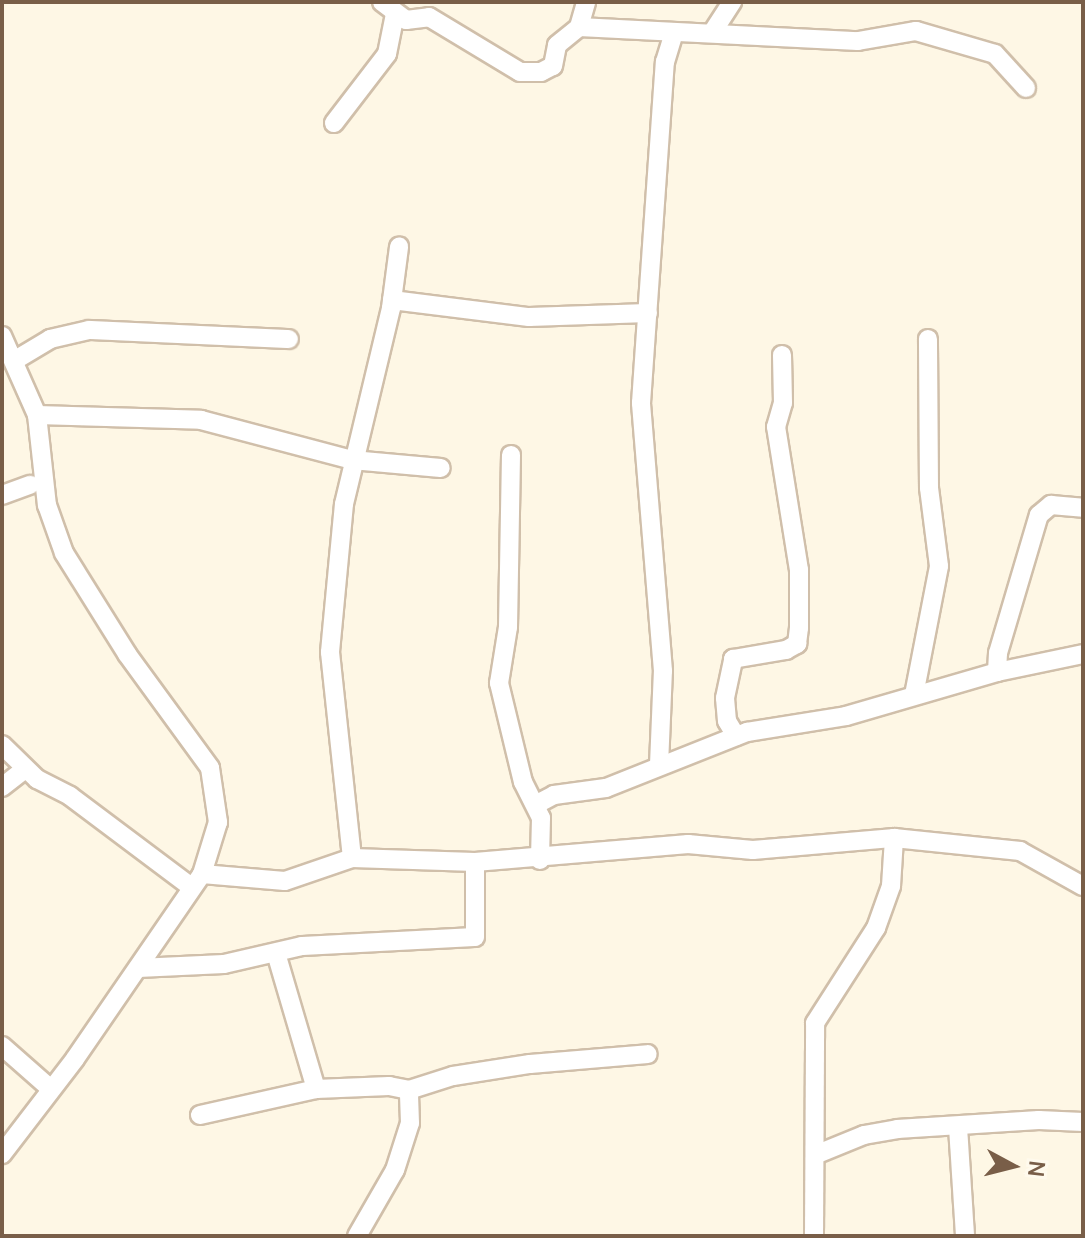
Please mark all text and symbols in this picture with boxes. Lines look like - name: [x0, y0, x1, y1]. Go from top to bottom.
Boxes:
- north arrow: [973, 1126, 1053, 1206]
- text: N: [1021, 1159, 1053, 1179]

